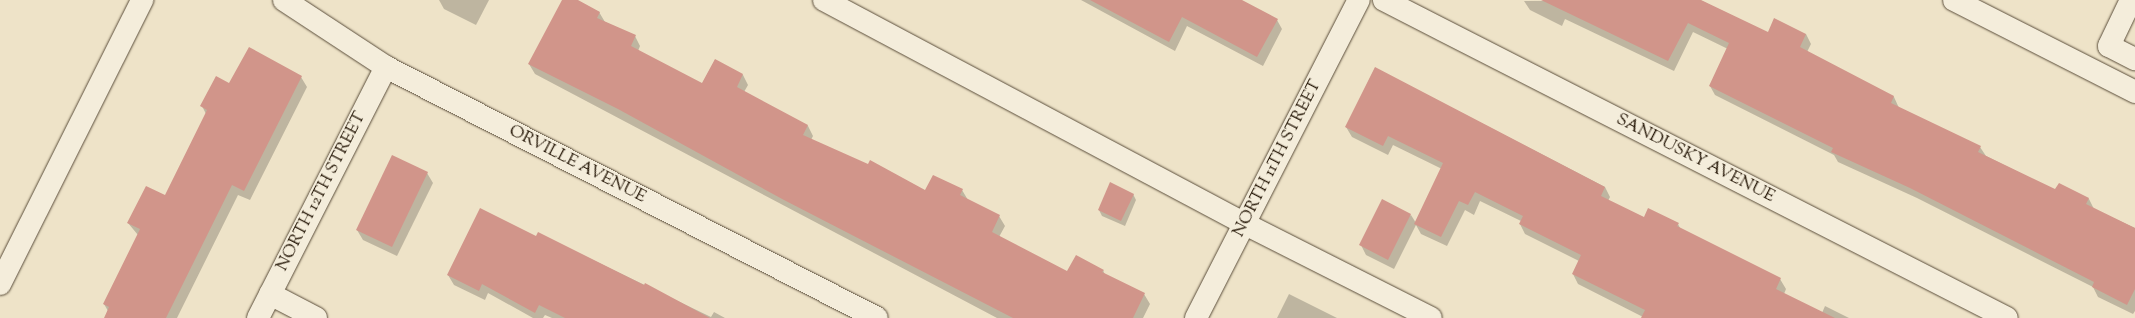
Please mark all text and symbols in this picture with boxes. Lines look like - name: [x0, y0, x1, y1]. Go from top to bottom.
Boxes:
- street label: NORTH 11TH STREET: [1229, 77, 1327, 241]
- street label: NORTH 12TH STREET: [273, 109, 371, 275]
- street label: SANDUSKY AVENUE: [1612, 110, 1778, 208]
- street label: ORVILLE AVENUE: [505, 122, 649, 208]

